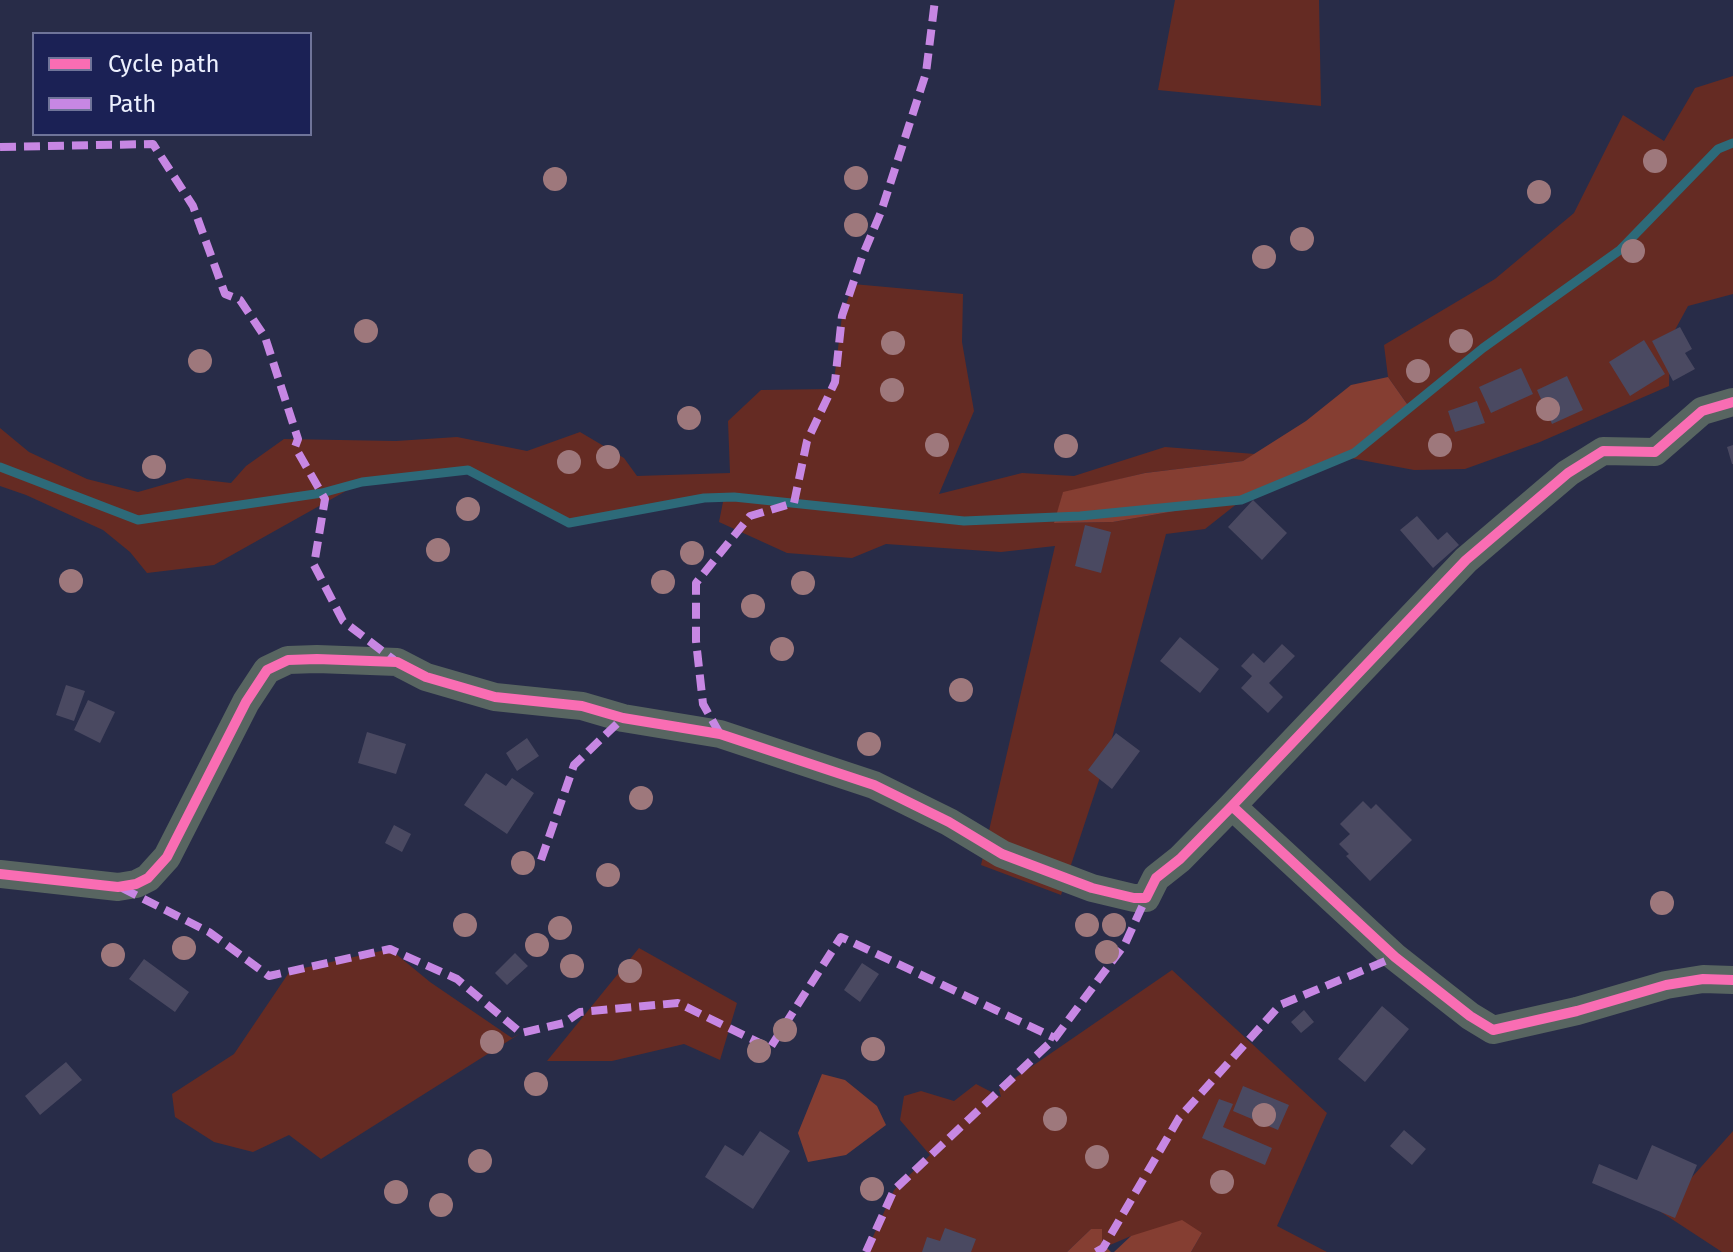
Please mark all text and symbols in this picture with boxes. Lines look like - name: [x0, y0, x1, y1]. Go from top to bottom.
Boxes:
- legend: [32, 32, 312, 136]
- text: Cycle path: [108, 50, 220, 78]
- text: Path: [108, 90, 156, 118]

